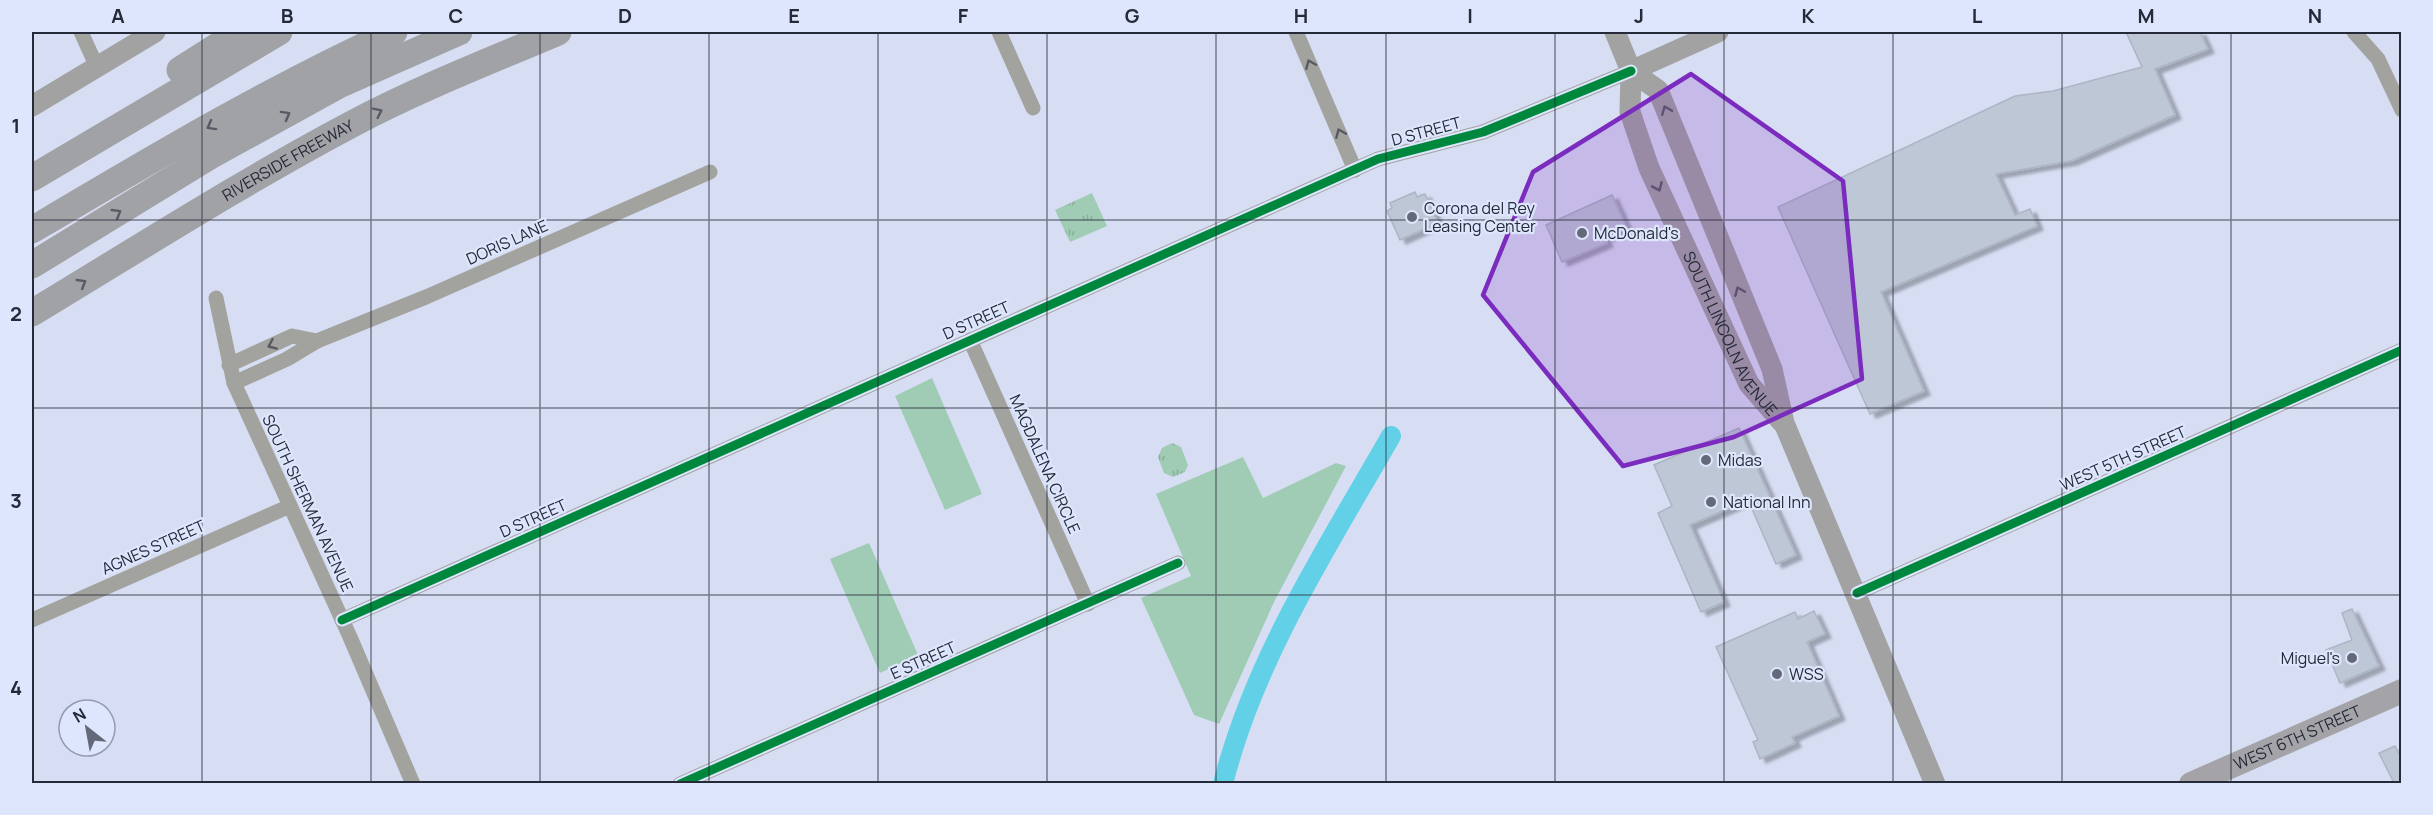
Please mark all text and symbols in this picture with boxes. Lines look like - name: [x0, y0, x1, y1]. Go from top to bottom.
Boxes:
- text: A: [111, 2, 125, 29]
- text: B: [281, 2, 294, 29]
- text: C: [449, 2, 463, 29]
- text: D: [618, 2, 632, 29]
- text: E: [788, 2, 800, 29]
- text: F: [958, 2, 969, 29]
- text: G: [1125, 2, 1140, 29]
- text: H: [1294, 2, 1308, 29]
- text: I: [1467, 2, 1473, 29]
- text: J: [1634, 2, 1644, 29]
- text: K: [1802, 2, 1815, 29]
- text: L: [1972, 2, 1983, 29]
- text: M: [2137, 2, 2155, 29]
- text: N: [2308, 2, 2322, 29]
- one-way arrow: [1305, 59, 1317, 70]
- one-way arrow: [1661, 105, 1673, 116]
- one-way arrow: [371, 107, 382, 119]
- one-way arrow: [280, 111, 290, 122]
- street label: D STREET: [1389, 111, 1464, 151]
- text: 1: [12, 112, 20, 139]
- street label: RIVERSIDE FREEWAY: [218, 114, 357, 206]
- one-way arrow: [207, 119, 218, 130]
- one-way arrow: [1335, 128, 1347, 139]
- one-way arrow: [1650, 181, 1662, 192]
- place label: Corona del Rey Leasing Center: [1424, 197, 1536, 237]
- one-way arrow: [111, 208, 121, 220]
- marker: Corona del Rey Leasing Center: [1405, 210, 1419, 224]
- street label: DORIS LANE: [463, 214, 551, 270]
- place label: McDonald's: [1594, 222, 1679, 244]
- marker: McDonald's: [1575, 226, 1589, 240]
- street label: SOUTH LINCOLN AVENUE: [1678, 248, 1783, 420]
- one-way arrow: [76, 278, 86, 290]
- one-way arrow: [1734, 286, 1746, 297]
- street label: D STREET: [939, 295, 1013, 345]
- text: 2: [10, 300, 22, 327]
- one-way arrow: [268, 338, 279, 350]
- street label: MAGDALENA CIRCLE: [1004, 391, 1086, 537]
- street label: SOUTH SHERMAN AVENUE: [257, 411, 359, 595]
- street label: WEST 5TH STREET: [2056, 420, 2190, 496]
- place label: Midas: [1718, 449, 1762, 471]
- marker: Midas: [1699, 453, 1713, 467]
- text: 3: [10, 487, 22, 514]
- place label: National Inn: [1723, 491, 1811, 513]
- street label: D STREET: [496, 493, 570, 543]
- marker: National Inn: [1704, 495, 1718, 509]
- street label: AGNES STREET: [98, 514, 209, 580]
- street label: E STREET: [887, 636, 960, 684]
- place label: Miguel's: [2281, 647, 2340, 669]
- marker: Miguel's: [2345, 651, 2359, 665]
- place label: WSS: [1789, 663, 1824, 685]
- marker: WSS: [1770, 667, 1784, 681]
- text: 4: [10, 674, 22, 701]
- north arrow: [57, 698, 117, 758]
- street label: WEST 6TH STREET: [2230, 699, 2365, 775]
- text: N: [69, 703, 90, 728]

